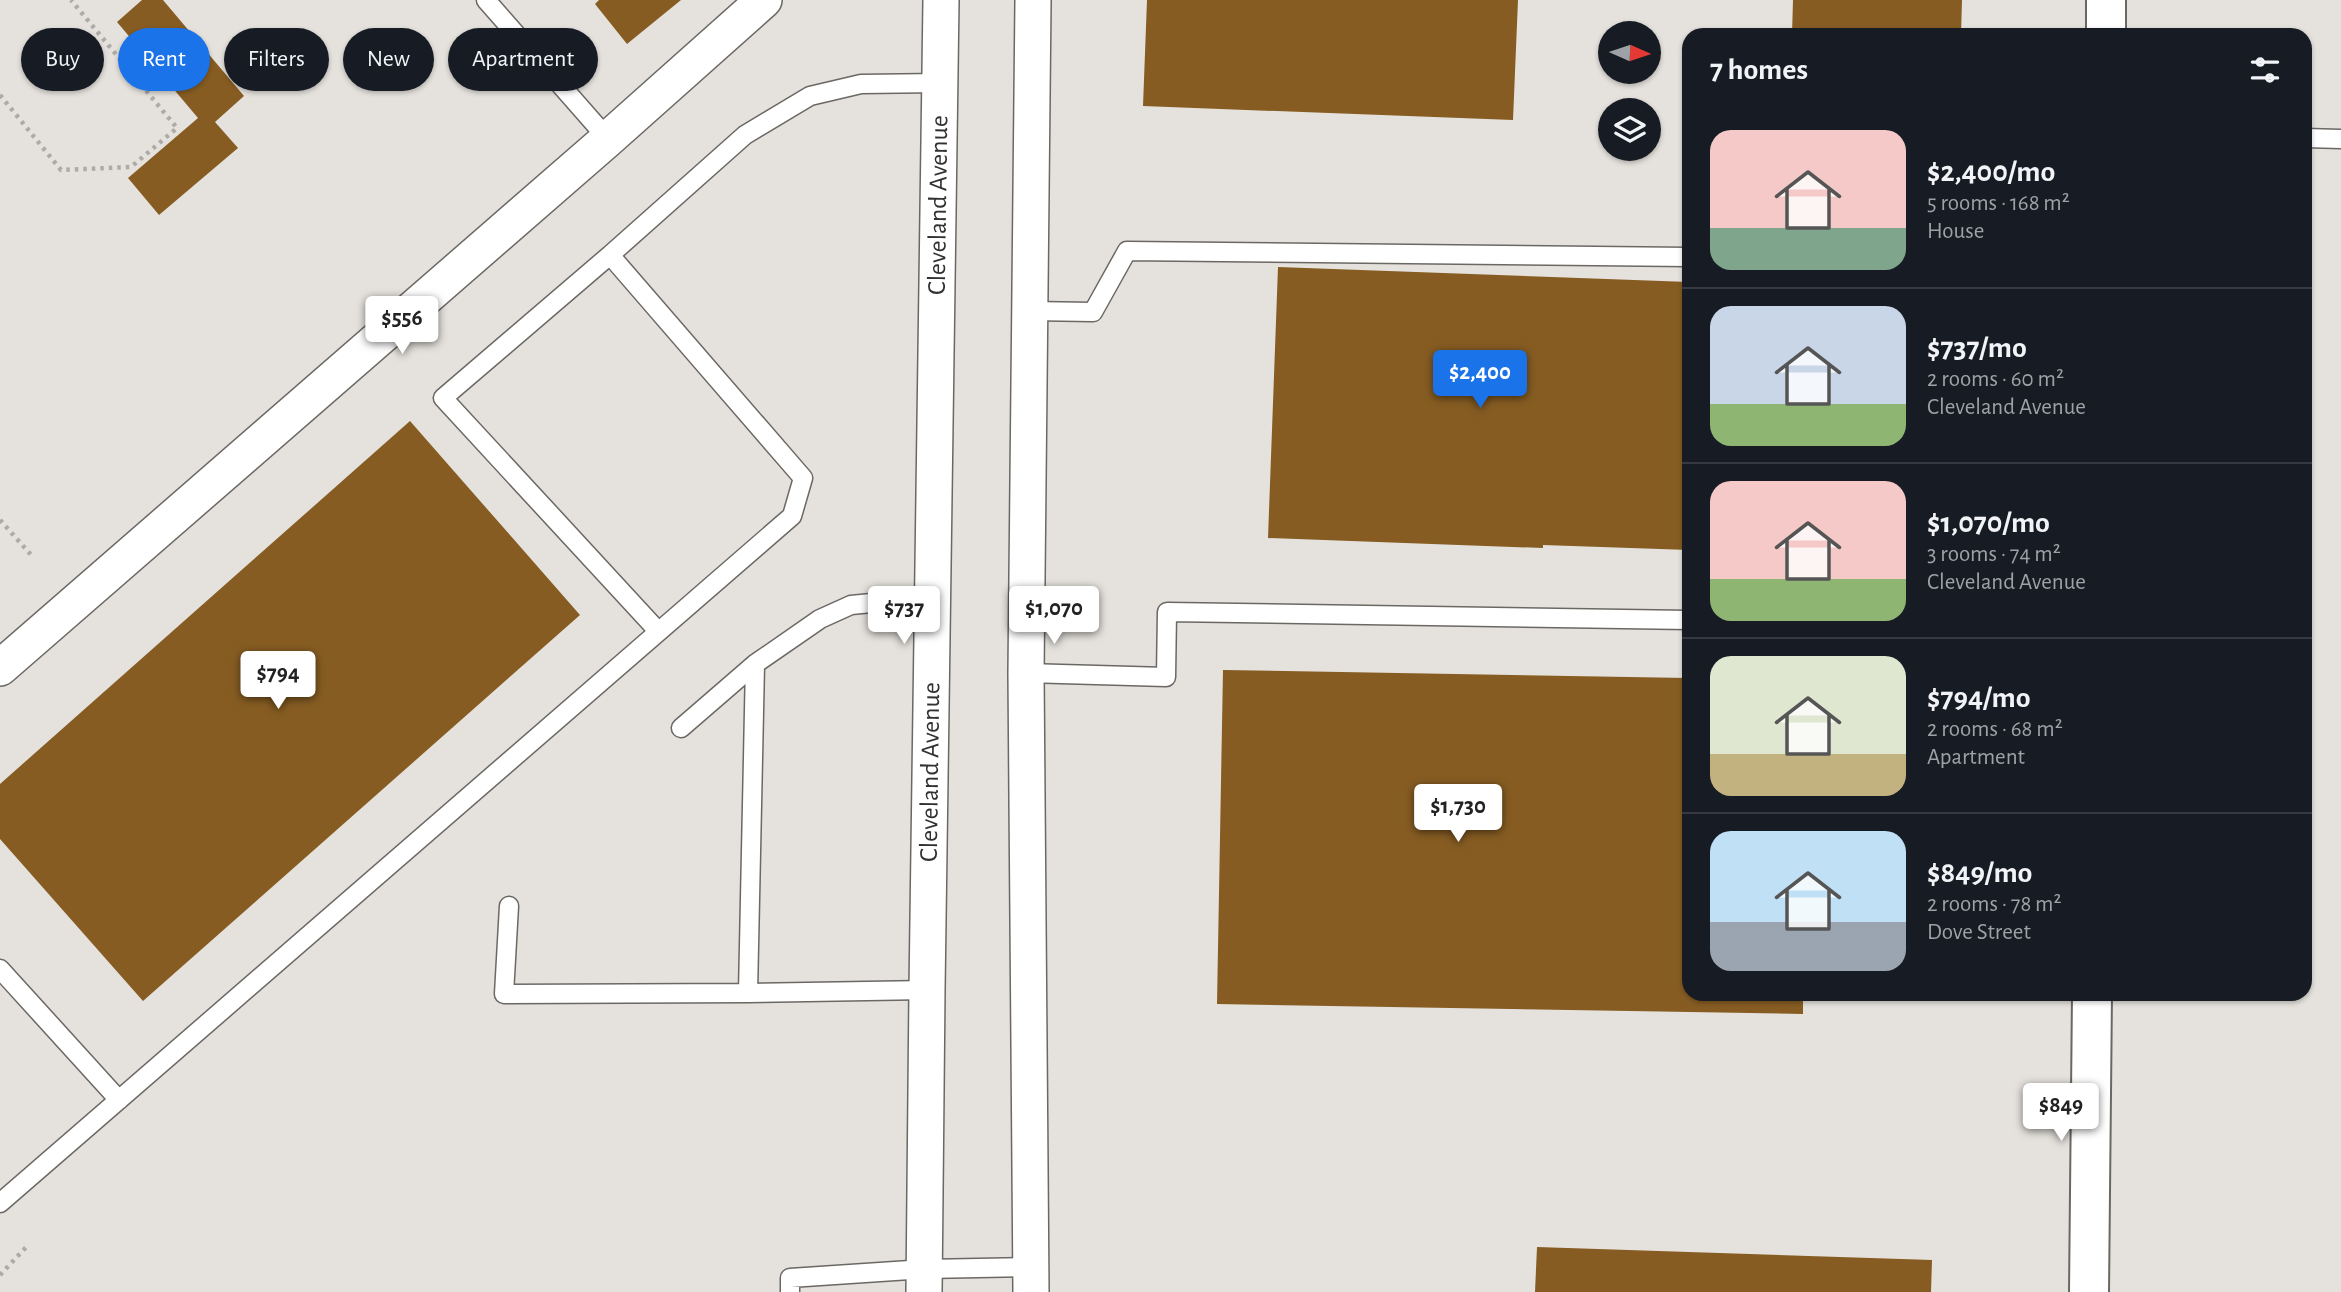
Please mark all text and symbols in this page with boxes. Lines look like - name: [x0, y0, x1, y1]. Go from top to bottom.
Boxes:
- north arrow: [1598, 21, 1661, 84]
- map controls: [1598, 21, 1661, 161]
- chip: Buy: [21, 28, 104, 91]
- chip: Rent: [118, 28, 210, 91]
- chip: Filters: [224, 28, 329, 91]
- chip: New: [343, 28, 434, 91]
- chip: Apartment: [448, 28, 598, 91]
- icon: filters: [2246, 51, 2284, 89]
- text: 7 homes: [1710, 55, 1808, 85]
- button: layers: [1598, 98, 1661, 161]
- street label: Cleveland Avenue: [924, 115, 952, 295]
- text: $2,400/mo: [1927, 157, 2055, 187]
- icon: home: [1766, 158, 1850, 242]
- text: 5 rooms · 168 m²: [1927, 192, 2070, 215]
- text: House: [1927, 220, 1984, 243]
- pin: $556: [361, 296, 443, 356]
- text: $556: [381, 307, 423, 330]
- text: $737/mo: [1927, 333, 2027, 363]
- icon: home: [1766, 334, 1850, 418]
- pin: $2,400: [1423, 350, 1537, 410]
- text: $2,400: [1449, 361, 1511, 384]
- text: 2 rooms · 60 m²: [1927, 368, 2064, 391]
- text: Cleveland Avenue: [1927, 396, 2086, 419]
- text: $1,070/mo: [1927, 508, 2050, 538]
- icon: home: [1766, 509, 1850, 593]
- text: 3 rooms · 74 m²: [1927, 543, 2061, 566]
- text: Cleveland Avenue: [1927, 571, 2086, 594]
- pin: $737: [863, 586, 945, 646]
- pin: $1,070: [997, 586, 1111, 646]
- text: $737: [884, 597, 924, 620]
- text: $1,070: [1025, 597, 1083, 620]
- pin: $794: [237, 652, 319, 711]
- text: $794: [257, 662, 299, 685]
- street label: Cleveland Avenue: [916, 682, 944, 862]
- text: $794/mo: [1927, 683, 2031, 713]
- icon: home: [1766, 684, 1850, 768]
- text: 2 rooms · 68 m²: [1927, 718, 2063, 741]
- text: Apartment: [1927, 746, 2025, 769]
- pin: $1,730: [1401, 784, 1515, 844]
- text: $1,730: [1430, 795, 1486, 818]
- text: $849/mo: [1927, 858, 2032, 888]
- icon: home: [1766, 859, 1850, 943]
- text: 2 rooms · 78 m²: [1927, 893, 2062, 916]
- text: Dove Street: [1927, 921, 2031, 944]
- pin: $849: [2020, 1084, 2102, 1143]
- text: $849: [2039, 1094, 2083, 1117]

